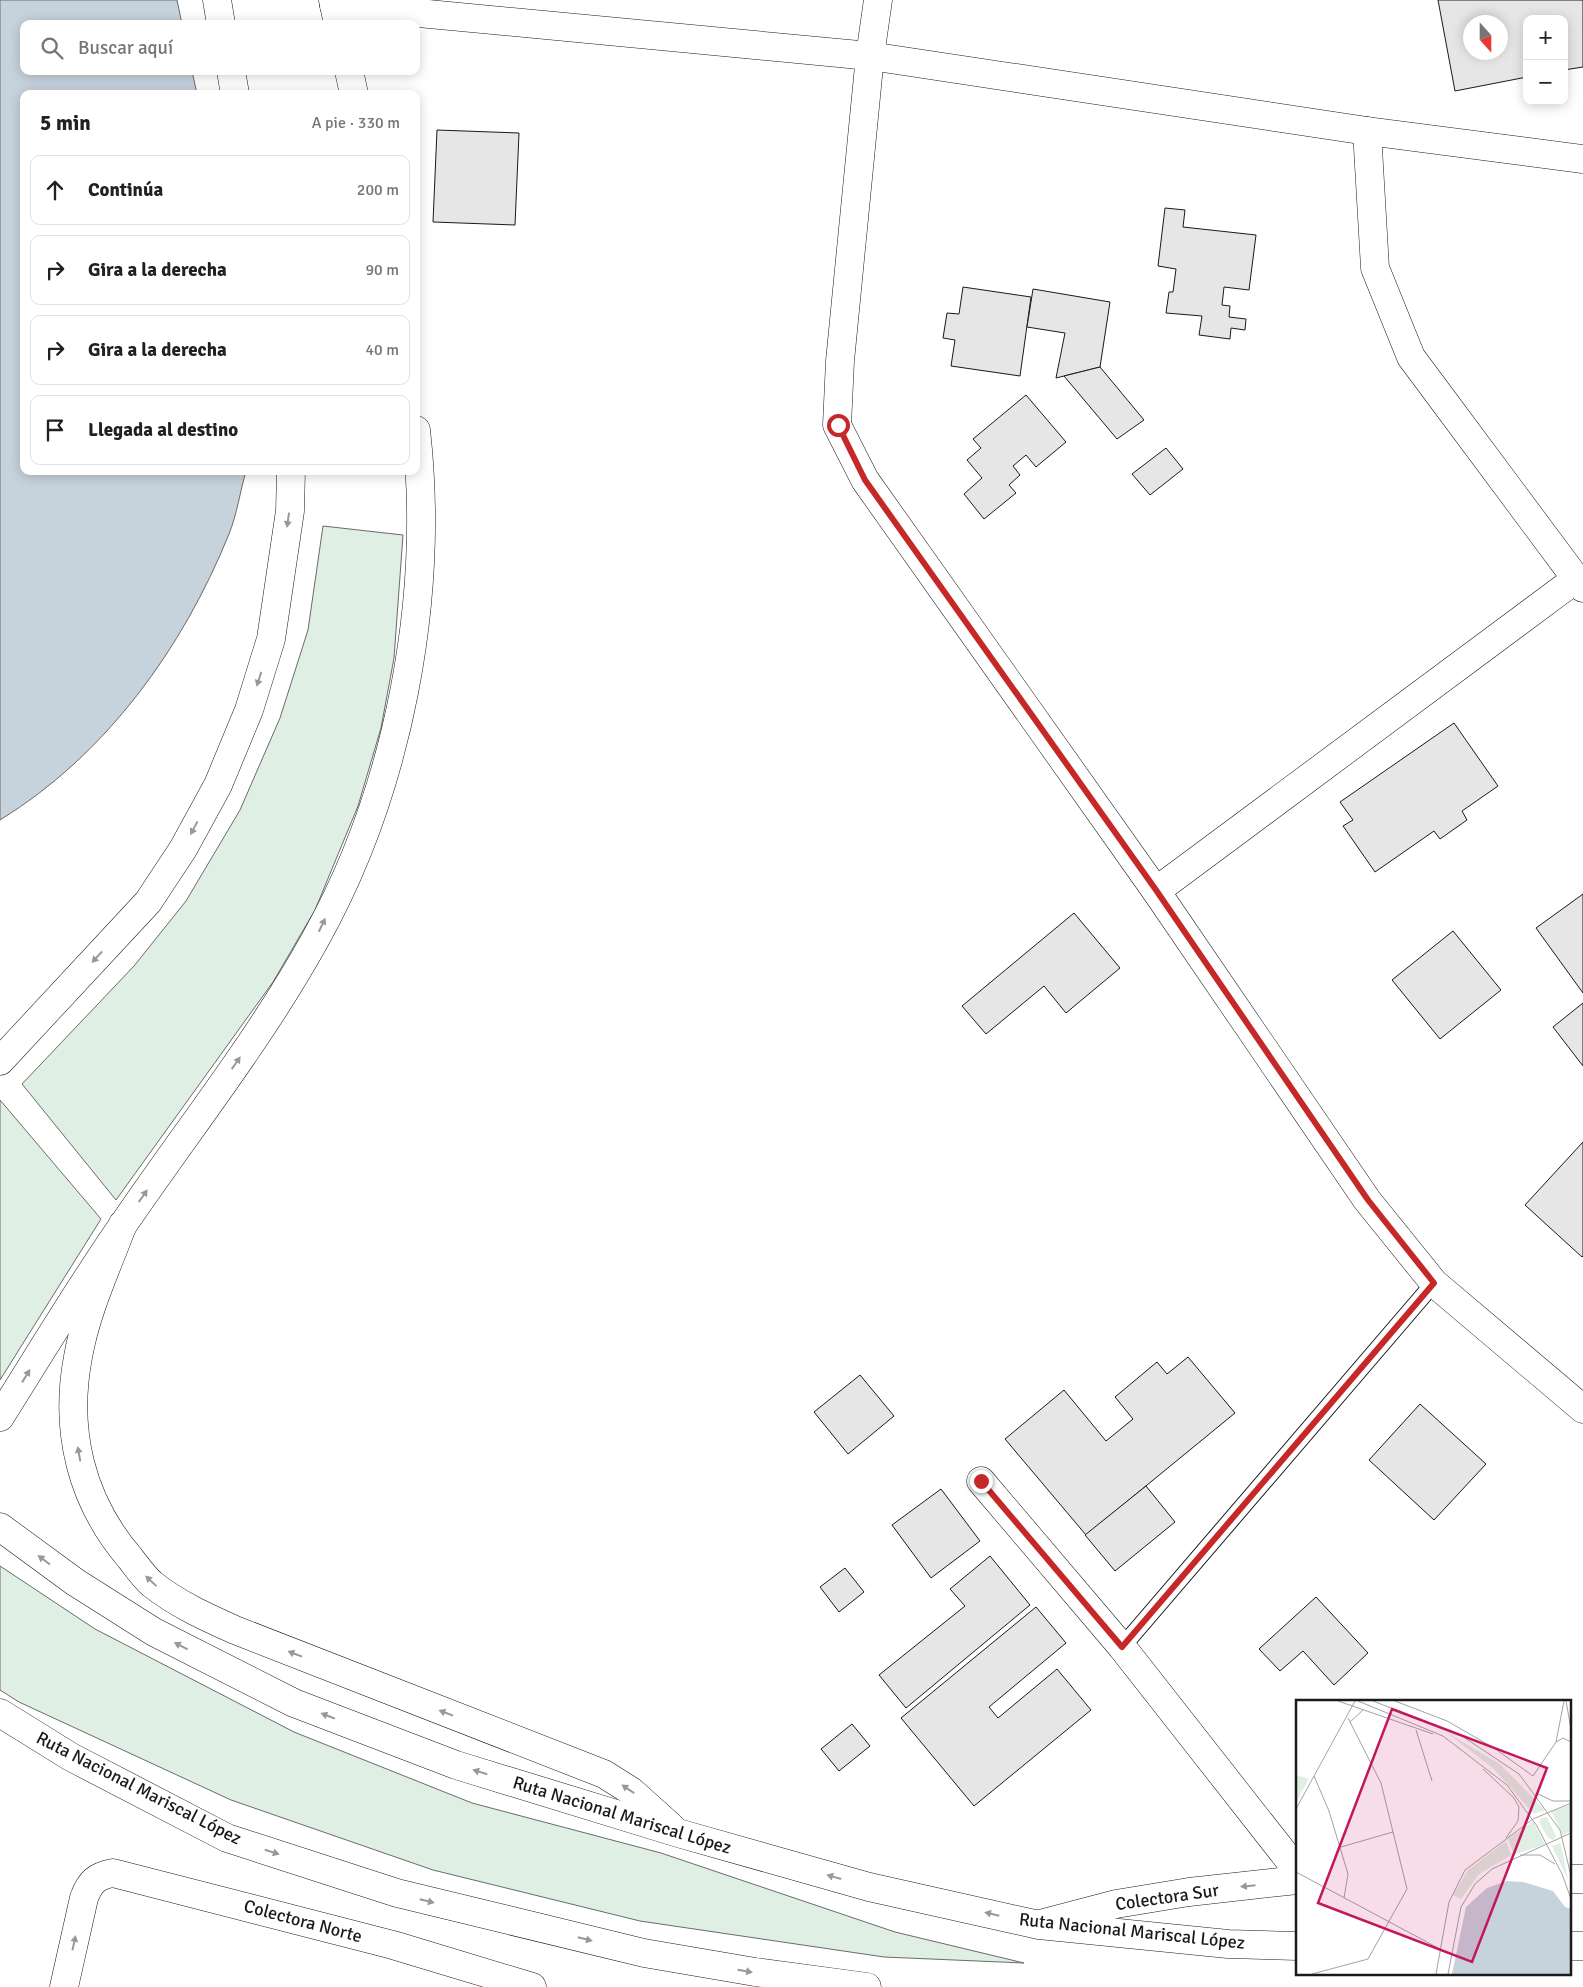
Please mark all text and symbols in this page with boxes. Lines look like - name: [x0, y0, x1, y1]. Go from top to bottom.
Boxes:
- north arrow: [1463, 15, 1508, 60]
- map controls: [1523, 15, 1568, 105]
- button: +: [1523, 15, 1568, 60]
- search box: [20, 20, 420, 75]
- icon: search: [38, 34, 66, 62]
- text: Buscar aquí: [78, 36, 173, 60]
- button: −: [1523, 60, 1568, 105]
- text: 5 min: [40, 110, 91, 136]
- text: A pie · 330 m: [312, 113, 400, 133]
- icon: ahead: [41, 176, 69, 204]
- text: Continúa: [88, 178, 163, 202]
- text: 200 m: [357, 180, 399, 200]
- icon: right: [41, 256, 69, 284]
- text: Gira a la derecha: [88, 258, 227, 282]
- text: 90 m: [365, 260, 399, 280]
- icon: right: [41, 336, 69, 364]
- text: Gira a la derecha: [88, 338, 227, 362]
- text: 40 m: [365, 340, 399, 360]
- route start: [827, 414, 850, 437]
- icon: arrive: [41, 416, 69, 444]
- text: Llegada al destino: [88, 418, 238, 442]
- one-way arrow: [284, 512, 292, 528]
- one-way arrow: [254, 672, 262, 687]
- one-way arrow: [190, 821, 198, 835]
- one-way arrow: [319, 918, 327, 932]
- one-way arrow: [91, 951, 103, 963]
- one-way arrow: [231, 1056, 241, 1070]
- one-way arrow: [138, 1189, 148, 1203]
- one-way arrow: [21, 1370, 31, 1383]
- one-way arrow: [74, 1445, 82, 1461]
- route end: [970, 1470, 993, 1493]
- one-way arrow: [38, 1554, 51, 1565]
- one-way arrow: [145, 1575, 157, 1587]
- one-way arrow: [174, 1642, 189, 1650]
- one-way arrow: [287, 1650, 302, 1658]
- inset map: [1296, 1700, 1570, 1974]
- one-way arrow: [438, 1709, 453, 1717]
- one-way arrow: [320, 1712, 335, 1720]
- street label: Ruta Nacional Mariscal López: [33, 1727, 245, 1849]
- one-way arrow: [473, 1768, 488, 1776]
- street label: Ruta Nacional Mariscal López: [510, 1771, 734, 1859]
- one-way arrow: [621, 1784, 635, 1794]
- one-way arrow: [265, 1849, 280, 1857]
- one-way arrow: [826, 1872, 841, 1880]
- street label: Colectora Sur: [1114, 1879, 1221, 1915]
- one-way arrow: [1240, 1882, 1256, 1890]
- street label: Colectora Norte: [241, 1895, 365, 1947]
- one-way arrow: [420, 1897, 435, 1905]
- street label: Ruta Nacional Mariscal López: [1018, 1908, 1246, 1954]
- one-way arrow: [984, 1910, 999, 1918]
- one-way arrow: [70, 1935, 78, 1950]
- one-way arrow: [578, 1935, 593, 1943]
- one-way arrow: [737, 1967, 753, 1975]

